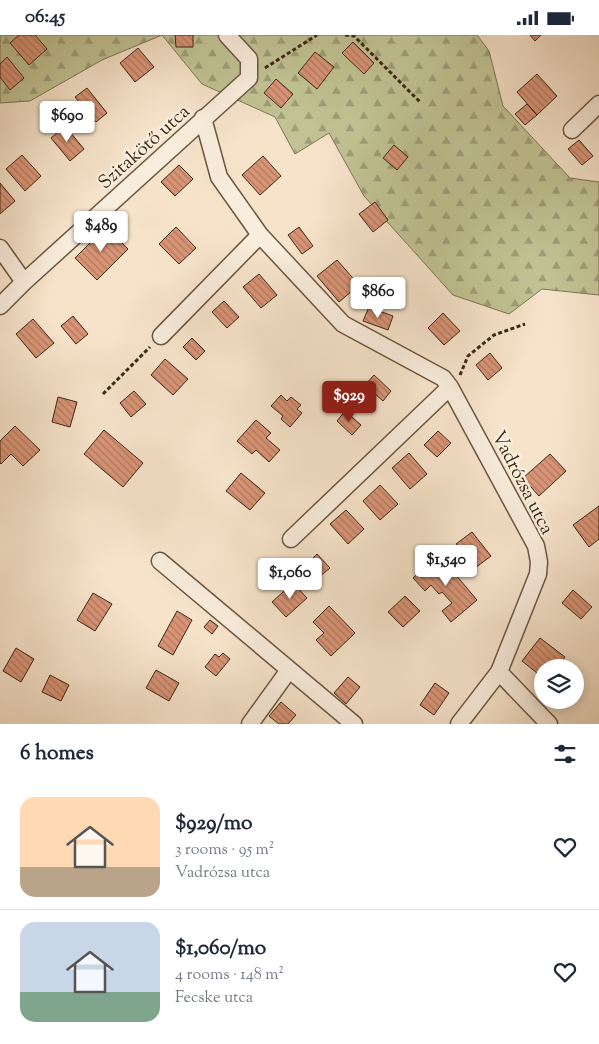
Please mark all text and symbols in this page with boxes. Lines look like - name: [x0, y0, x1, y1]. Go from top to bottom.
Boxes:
- text: 06:45: [25, 4, 65, 31]
- street label: Szitakötő utca: [93, 99, 197, 196]
- pin: $690: [37, 101, 97, 143]
- text: $690: [51, 105, 83, 128]
- pin: $489: [71, 211, 131, 253]
- text: $489: [85, 215, 117, 238]
- pin: $860: [348, 277, 408, 319]
- text: $860: [362, 281, 394, 304]
- pin: $929: [319, 381, 379, 423]
- text: $929: [333, 385, 365, 408]
- street label: Vadrózsa utca: [484, 427, 560, 540]
- pin: $1,540: [405, 545, 487, 587]
- text: $1,540: [426, 549, 466, 572]
- pin: $1,060: [249, 557, 331, 600]
- text: $1,060: [269, 562, 311, 585]
- map controls: [534, 659, 584, 709]
- button: layers: [534, 659, 584, 709]
- text: 6 homes: [20, 739, 94, 769]
- icon: filters: [551, 740, 579, 768]
- text: $929/mo: [175, 809, 252, 839]
- icon: home: [60, 817, 120, 877]
- icon: heart: [551, 833, 579, 861]
- text: 3 rooms · 95 m²: [175, 839, 274, 862]
- text: Vadrózsa utca: [175, 862, 270, 885]
- text: $1,060/mo: [175, 934, 266, 964]
- icon: home: [60, 942, 120, 1002]
- icon: heart: [551, 958, 579, 986]
- text: 4 rooms · 148 m²: [175, 964, 284, 987]
- text: Fecske utca: [175, 987, 253, 1010]

